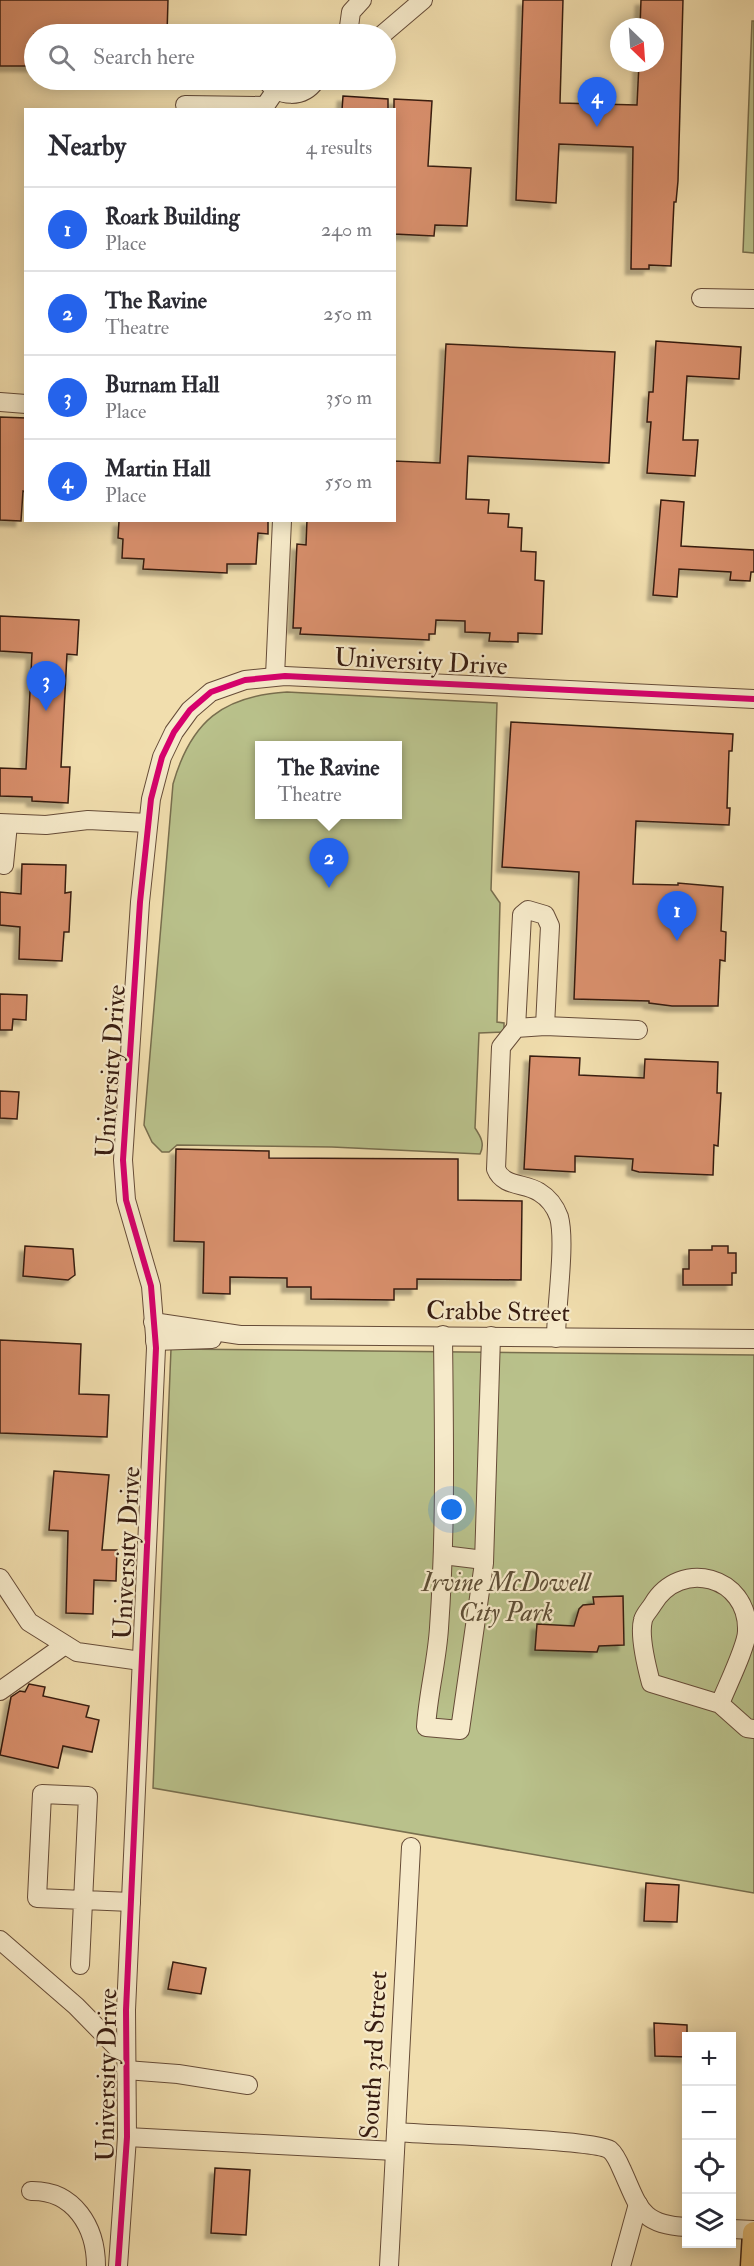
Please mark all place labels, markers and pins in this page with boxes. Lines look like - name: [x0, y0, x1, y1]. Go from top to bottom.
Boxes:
- pin: 4: [578, 78, 616, 127]
- pin: 3: [26, 662, 66, 711]
- pin: 2: [310, 838, 348, 888]
- pin: 1: [658, 892, 696, 941]

